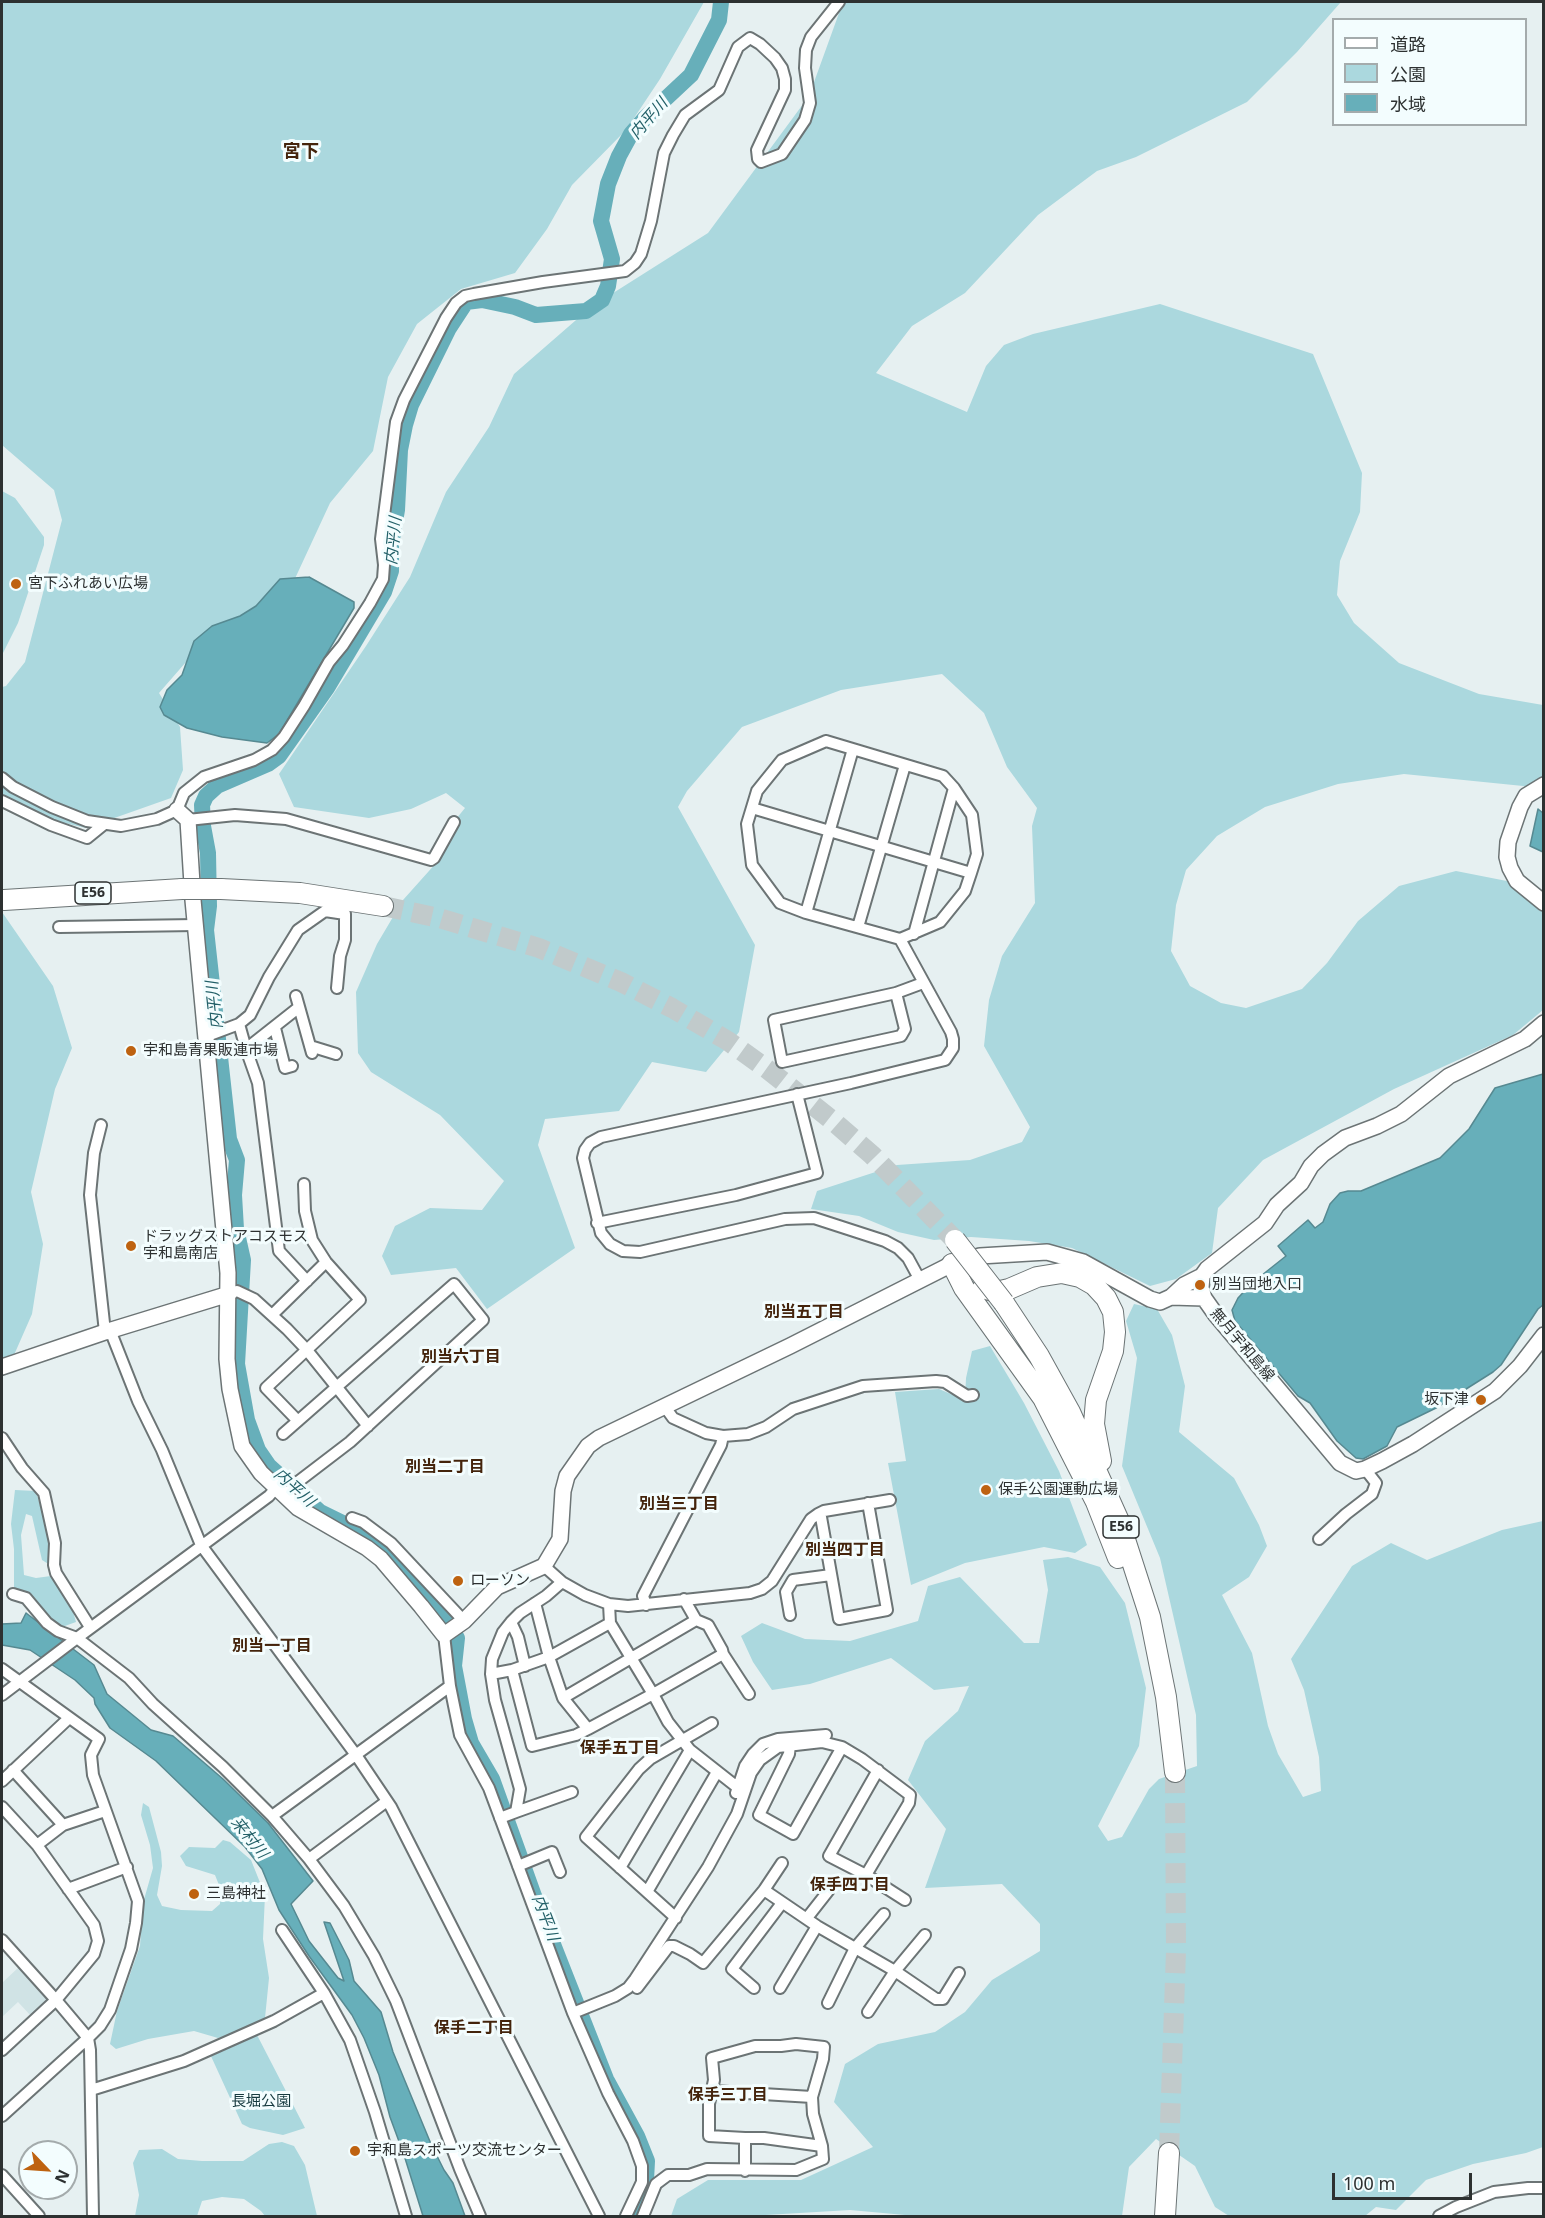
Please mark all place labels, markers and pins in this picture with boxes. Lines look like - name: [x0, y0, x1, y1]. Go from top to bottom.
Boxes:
- place label: 宮下ふれあい広場: [28, 575, 148, 593]
- marker: 宮下ふれあい広場: [9, 577, 23, 591]
- place label: 宇和島青果販連市場: [143, 1042, 278, 1060]
- marker: 宇和島青果販連市場: [124, 1044, 138, 1058]
- place label: ドラッグストアコスモス 宇和島南店: [143, 1228, 308, 1263]
- marker: ドラッグストアコスモス 宇和島南店: [124, 1239, 138, 1253]
- place label: 別当団地入口: [1212, 1276, 1302, 1294]
- marker: 別当団地入口: [1193, 1278, 1207, 1292]
- place label: 坂下津: [1424, 1391, 1469, 1409]
- marker: 坂下津: [1474, 1393, 1488, 1407]
- place label: 保手公園運動広場: [998, 1481, 1118, 1499]
- marker: 保手公園運動広場: [979, 1483, 993, 1497]
- place label: ローソン: [470, 1572, 530, 1590]
- marker: ローソン: [451, 1574, 465, 1588]
- place label: 三島神社: [206, 1885, 266, 1903]
- marker: 三島神社: [187, 1887, 201, 1901]
- place label: 宇和島スポーツ交流センター: [367, 2142, 562, 2160]
- marker: 宇和島スポーツ交流センター: [348, 2144, 362, 2158]

